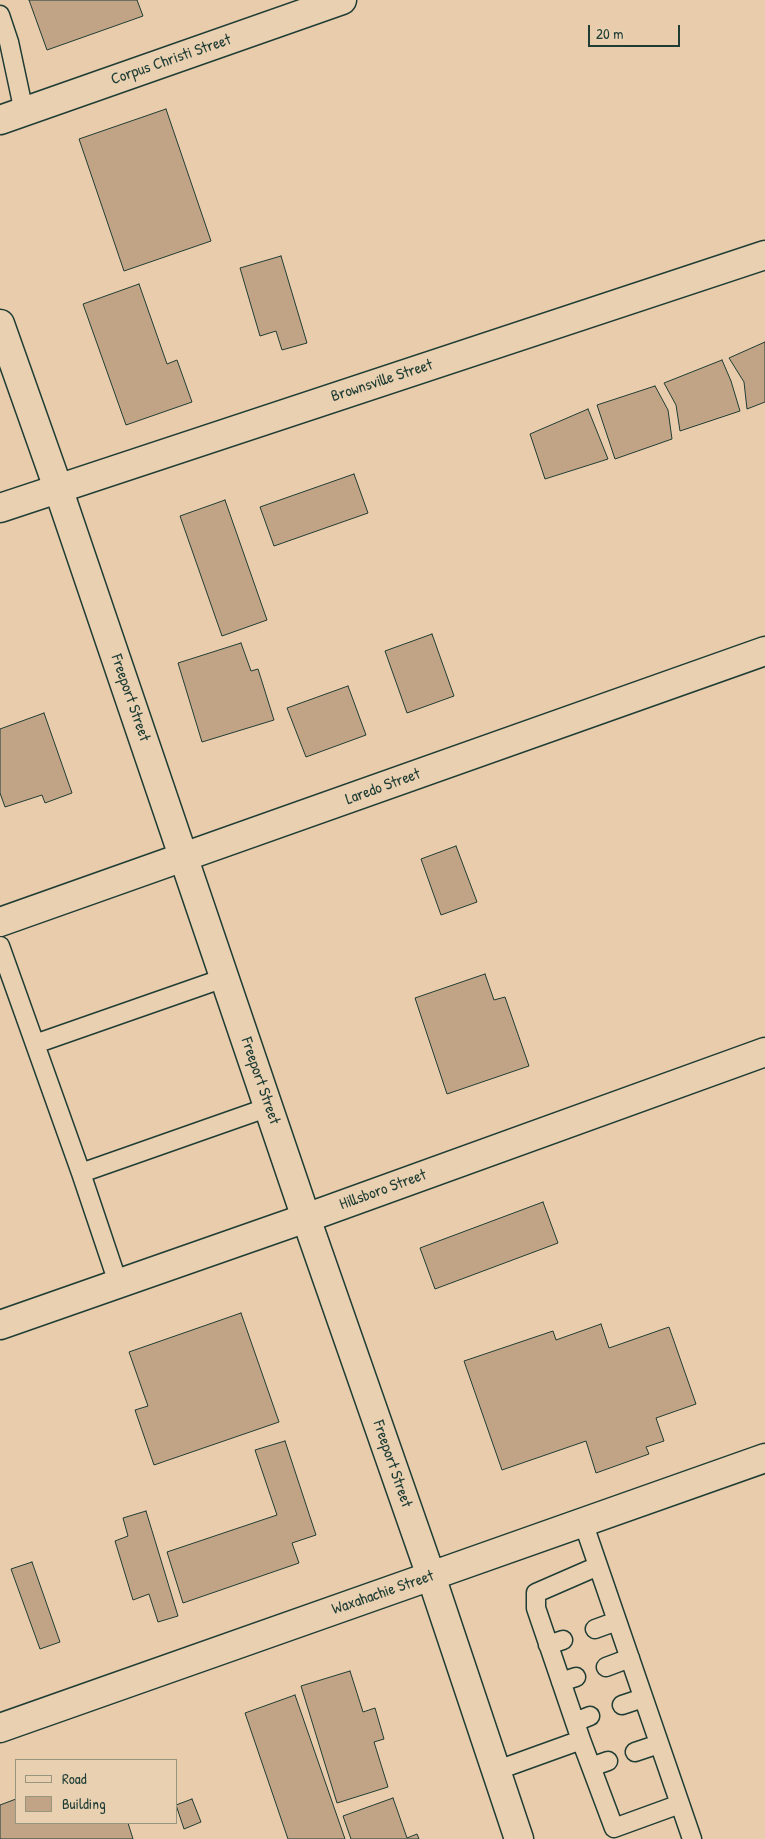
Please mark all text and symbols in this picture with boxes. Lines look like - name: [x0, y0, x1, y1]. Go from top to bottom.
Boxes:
- scale bar: [590, 15, 682, 47]
- text: 20 m: [596, 23, 623, 44]
- street label: Corpus Christi Street: [108, 30, 234, 90]
- street label: Brownsville Street: [329, 356, 435, 406]
- street label: Freeport Street: [106, 652, 154, 744]
- street label: Laredo Street: [343, 765, 423, 809]
- street label: Freeport Street: [236, 1035, 284, 1127]
- street label: Hillsboro Street: [337, 1165, 429, 1215]
- street label: Freeport Street: [368, 1418, 416, 1510]
- street label: Waxahachie Street: [330, 1567, 436, 1619]
- legend: [15, 1759, 178, 1824]
- text: Road: [62, 1768, 87, 1789]
- text: Building: [62, 1793, 106, 1814]

